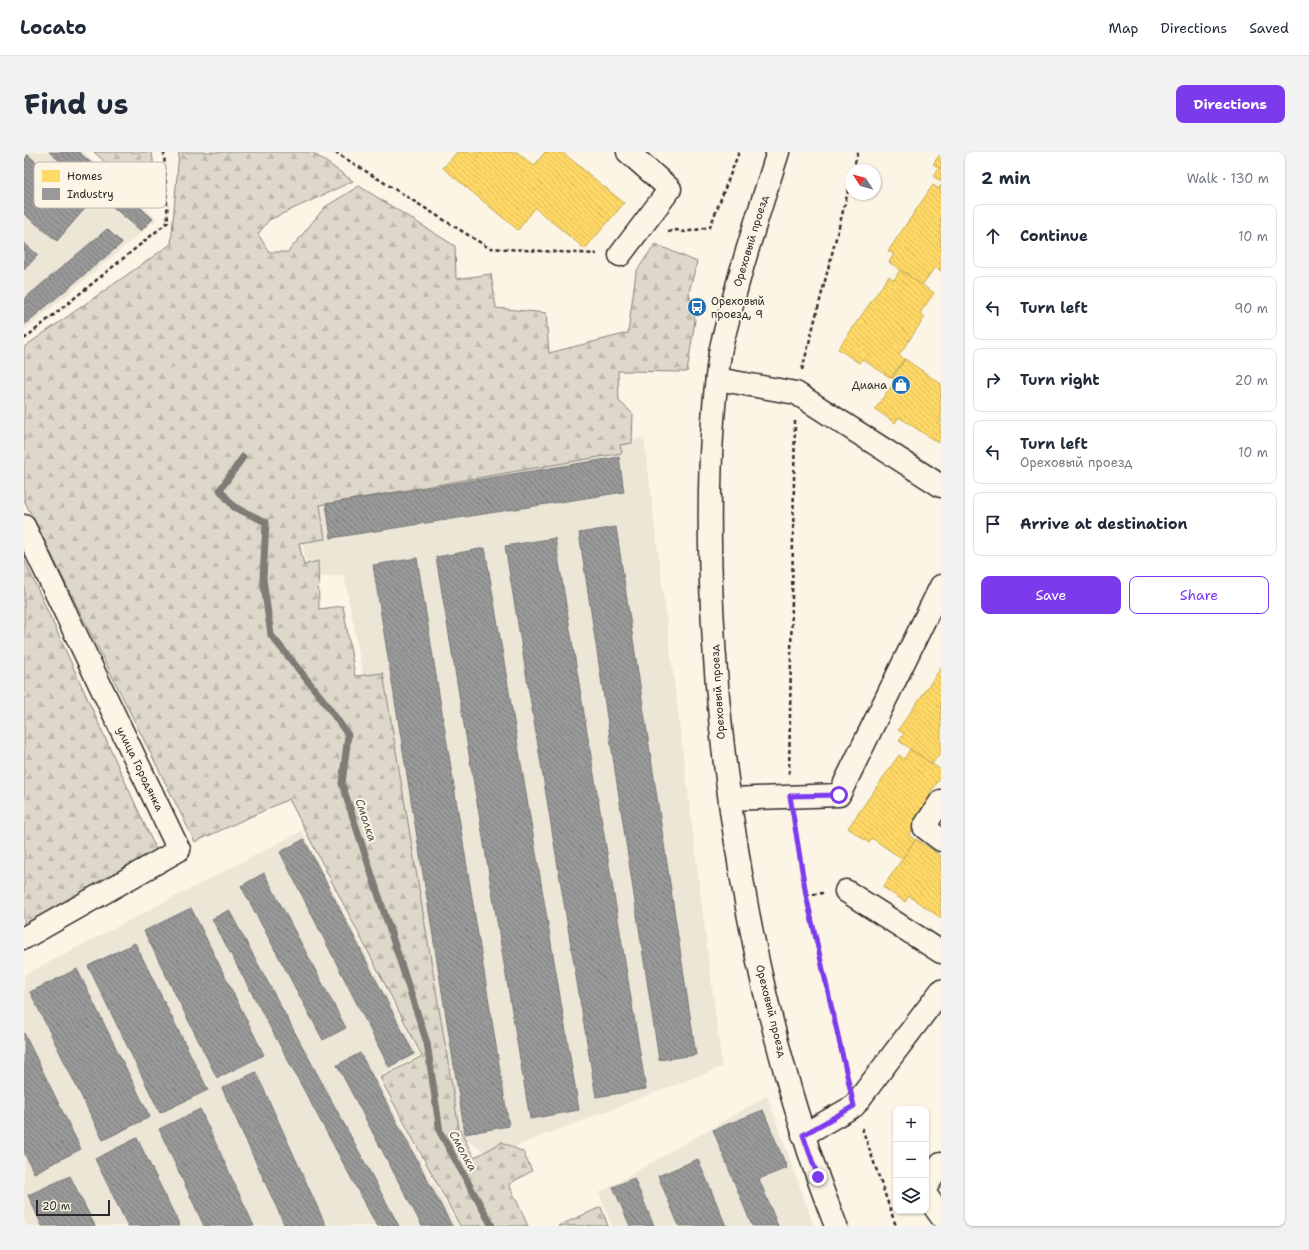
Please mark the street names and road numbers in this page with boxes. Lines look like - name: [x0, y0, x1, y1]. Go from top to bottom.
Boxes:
- street label: Ореховый проезд: [730, 193, 772, 289]
- street label: Ореховый проезд: [707, 644, 729, 740]
- street label: улица Городянка: [113, 724, 167, 814]
- street label: Ореховый проезд: [752, 963, 790, 1059]

